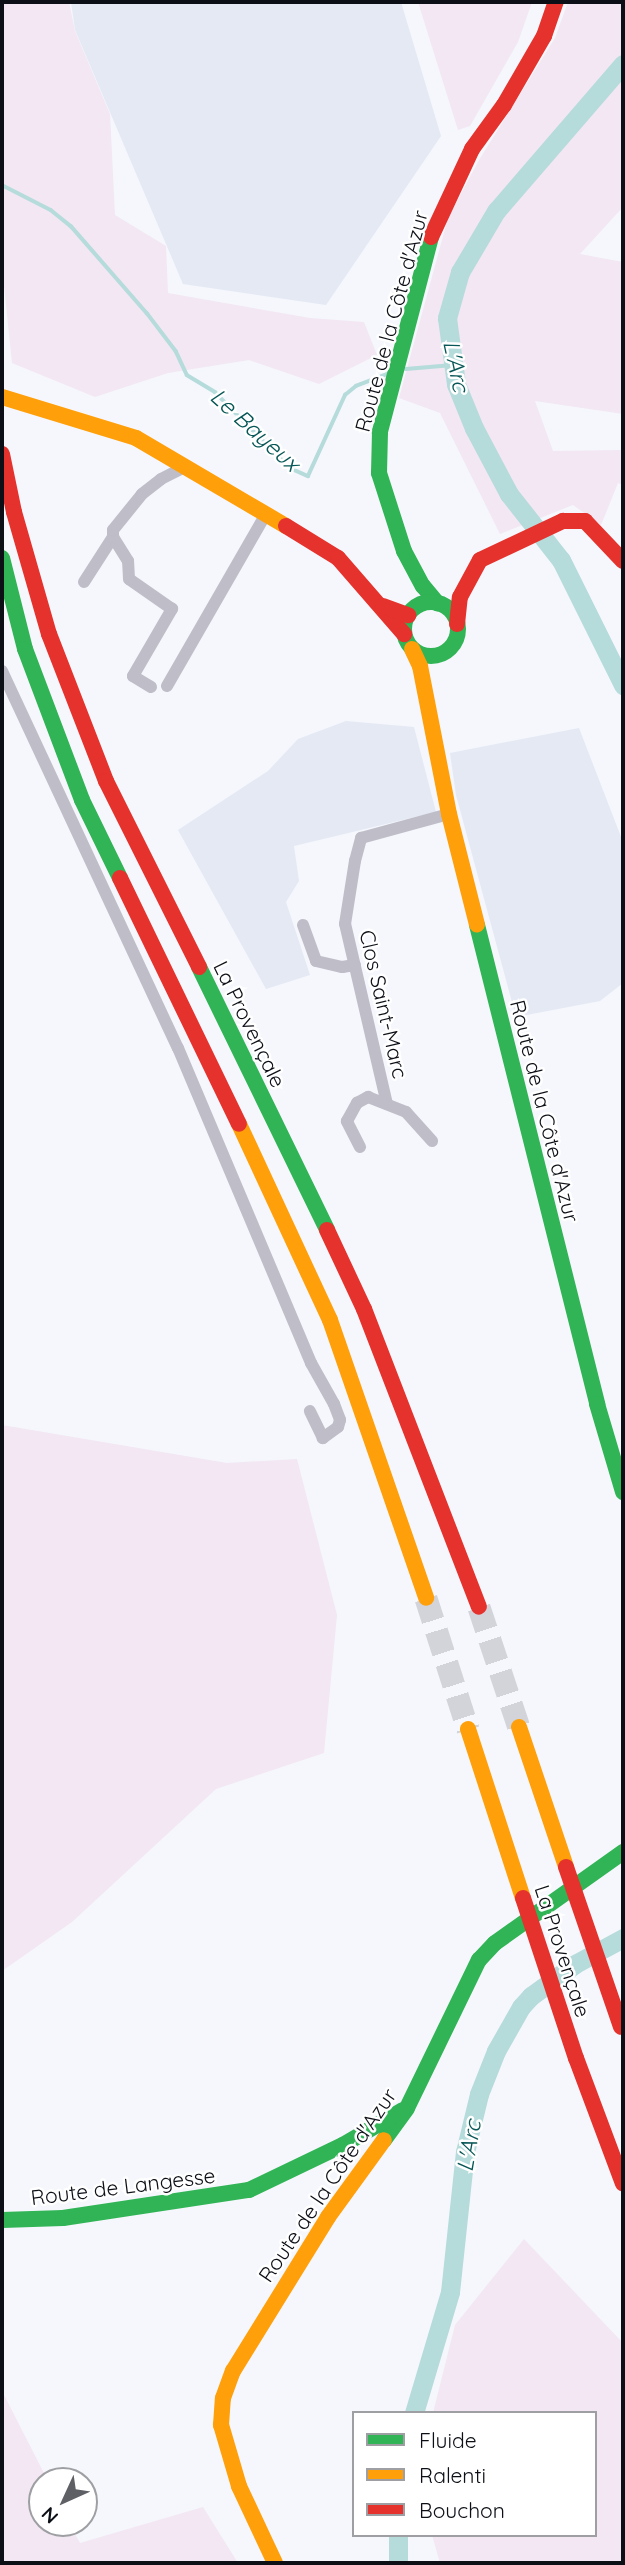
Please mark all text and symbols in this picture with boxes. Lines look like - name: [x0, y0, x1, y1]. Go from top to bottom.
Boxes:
- street label: Route de la Côte d'Azur: [349, 207, 433, 435]
- water label: L'Arc: [437, 338, 475, 394]
- water label: Le Bayeux: [205, 383, 305, 477]
- street label: Clos Saint-Marc: [355, 927, 413, 1081]
- street label: La Provençale: [209, 957, 291, 1091]
- street label: Route de la Côte d'Azur: [505, 997, 585, 1225]
- street label: La Provençale: [530, 1882, 596, 2020]
- street label: Route de la Côte d'Azur: [253, 2083, 401, 2287]
- water label: L'Arc: [451, 2118, 487, 2174]
- street label: Route de Langesse: [29, 2162, 217, 2210]
- legend: [352, 2411, 597, 2537]
- text: Fluide: [419, 2427, 477, 2453]
- text: Ralenti: [419, 2462, 486, 2488]
- north arrow: [28, 2467, 98, 2537]
- text: Bouchon: [419, 2497, 505, 2523]
- text: N: [36, 2502, 63, 2529]

